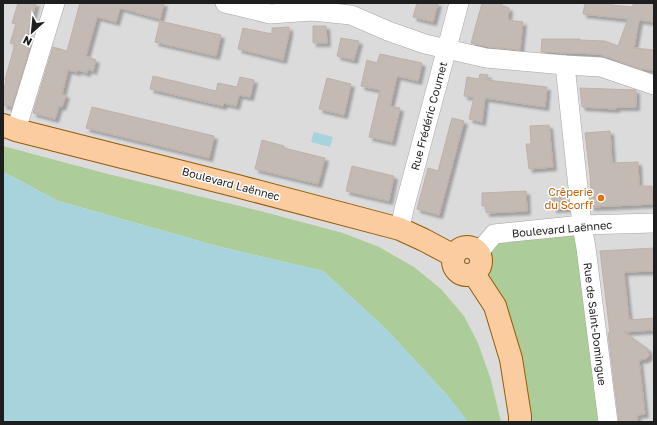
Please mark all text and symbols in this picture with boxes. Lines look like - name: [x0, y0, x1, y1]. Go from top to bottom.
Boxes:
- north arrow: [12, 12, 52, 52]
- text: N: [21, 34, 34, 49]
- street label: Rue Frédéric Cournet: [408, 60, 449, 172]
- street label: Boulevard Laënnec: [181, 164, 282, 203]
- place label: Crêperie du Scorff: [545, 185, 593, 211]
- marker: Crêperie du Scorff: [596, 193, 606, 203]
- street label: Boulevard Laënnec: [511, 218, 613, 239]
- street label: Rue de Saint-Domingue: [582, 262, 609, 386]

